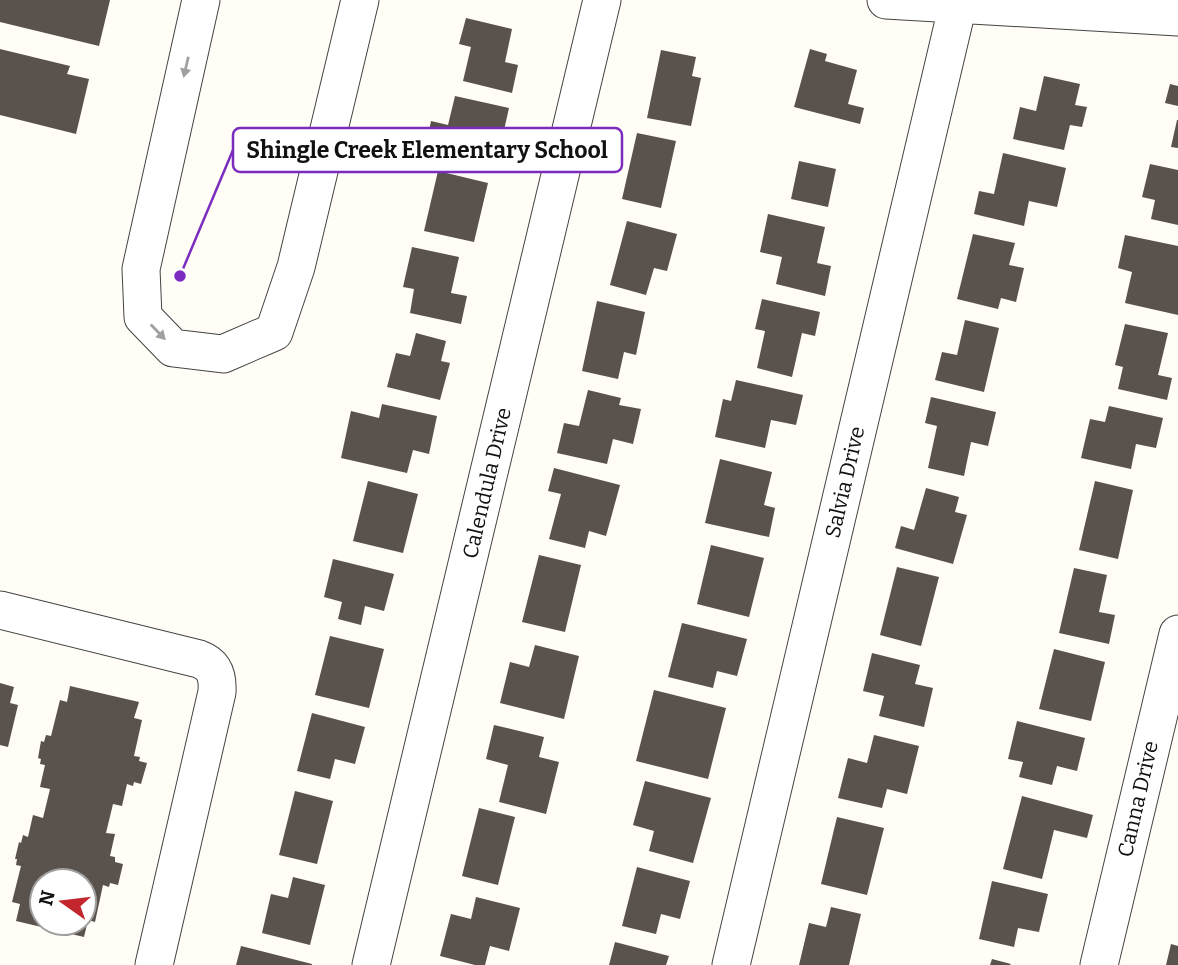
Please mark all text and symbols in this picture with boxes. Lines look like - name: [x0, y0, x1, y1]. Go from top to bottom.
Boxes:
- one-way arrow: [181, 56, 192, 78]
- callout: Shingle Creek Elementary School: [233, 128, 622, 172]
- text: Shingle Creek Elementary School: [246, 136, 608, 164]
- one-way arrow: [149, 323, 165, 340]
- street label: Calendula Drive: [457, 405, 517, 561]
- street label: Salvia Drive: [820, 424, 870, 540]
- street label: Canna Drive: [1112, 738, 1164, 860]
- north arrow: [28, 867, 98, 937]
- text: N: [34, 888, 60, 908]

